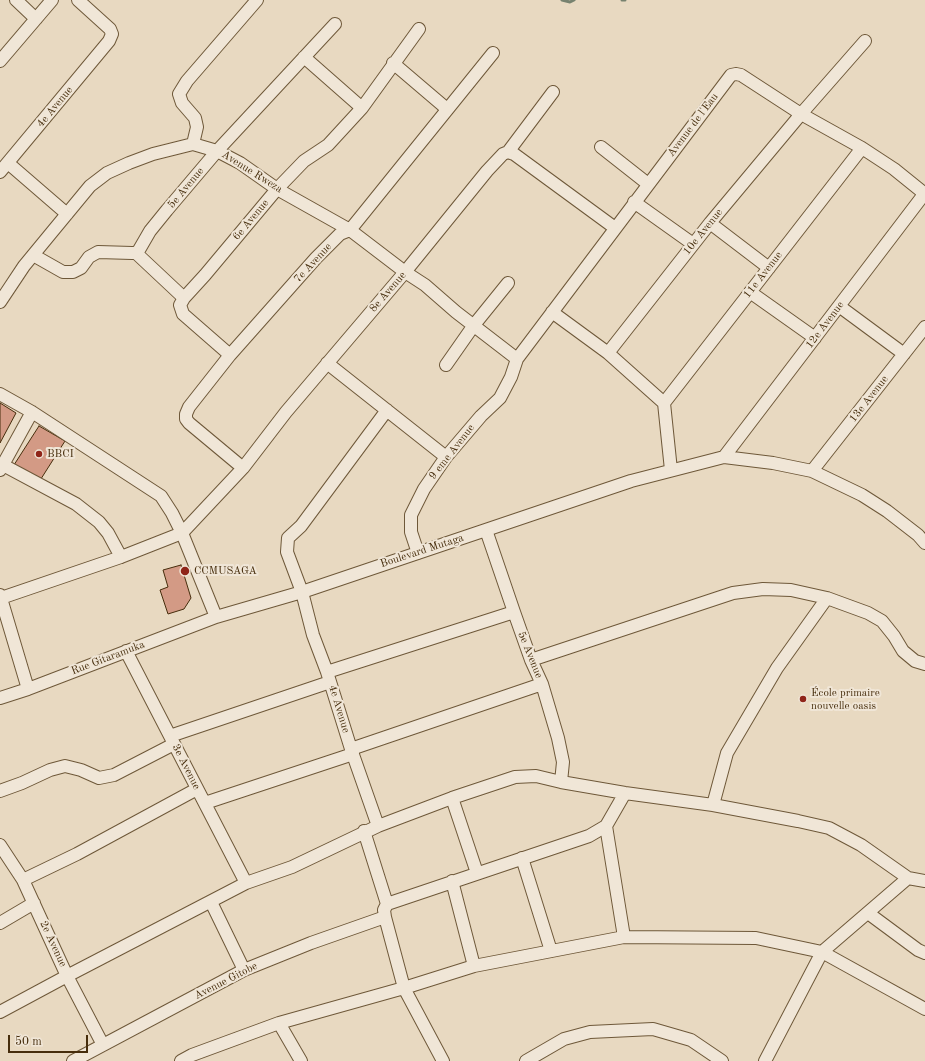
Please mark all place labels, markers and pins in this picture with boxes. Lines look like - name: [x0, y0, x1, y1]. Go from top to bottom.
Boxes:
- place label: BBCI: [47, 447, 74, 461]
- marker: BBCI: [34, 449, 44, 459]
- place label: CCMUSAGA: [194, 564, 257, 578]
- marker: CCMUSAGA: [179, 565, 191, 577]
- place label: École primaire nouvelle oasis: [811, 686, 880, 712]
- marker: École primaire nouvelle oasis: [798, 694, 808, 704]

